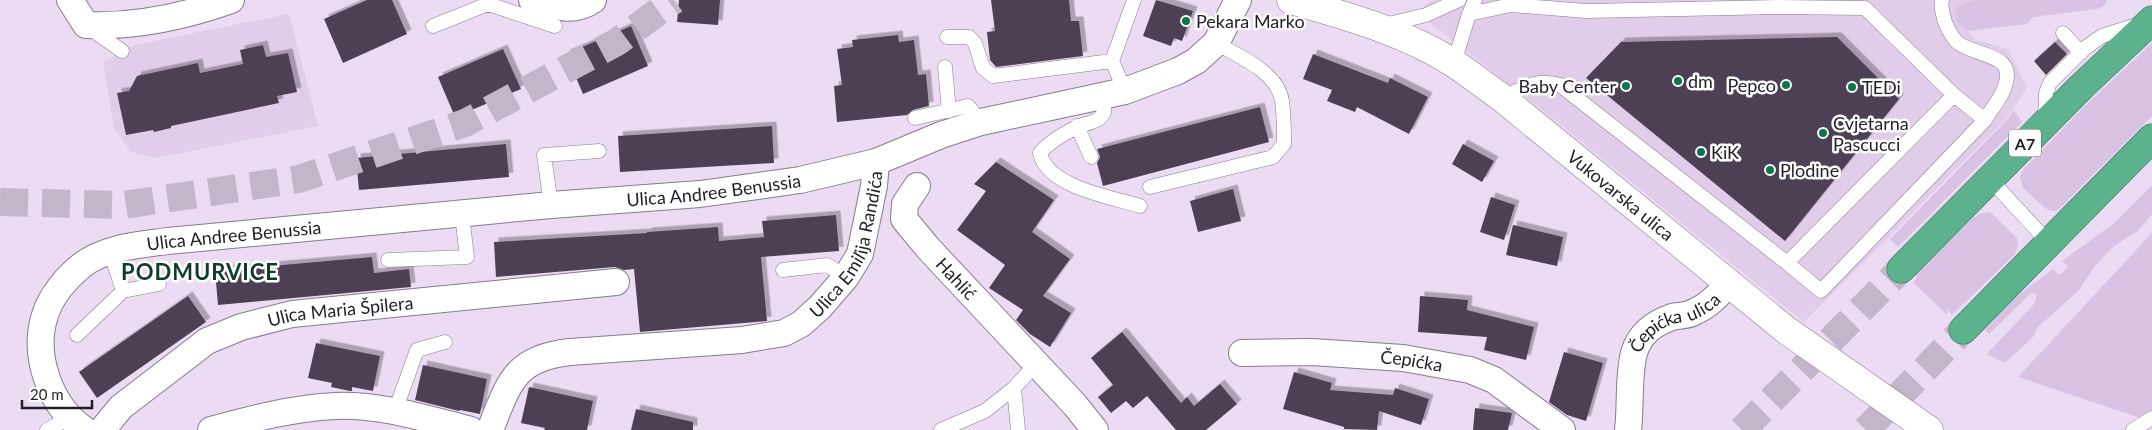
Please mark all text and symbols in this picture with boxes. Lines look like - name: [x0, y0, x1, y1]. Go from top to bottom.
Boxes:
- place label: Pekara Marko: [1196, 10, 1305, 32]
- marker: Pekara Marko: [1180, 15, 1192, 27]
- place label: dm: [1688, 70, 1713, 92]
- place label: Pepco: [1727, 74, 1776, 96]
- place label: Baby Center: [1519, 75, 1616, 97]
- marker: dm: [1672, 75, 1684, 87]
- place label: TEDi: [1862, 76, 1901, 98]
- marker: Pepco: [1780, 79, 1792, 91]
- marker: Baby Center: [1620, 80, 1632, 92]
- marker: TEDi: [1846, 81, 1858, 93]
- place label: Cvjetarna Pascucci: [1833, 112, 1909, 155]
- marker: Cvjetarna Pascucci: [1817, 127, 1829, 139]
- road number: A7: [2009, 130, 2041, 156]
- place label: KiK: [1711, 141, 1739, 163]
- street label: Vukovarska ulica: [1563, 145, 1678, 245]
- marker: KiK: [1695, 146, 1707, 158]
- place label: Plodine: [1780, 159, 1839, 181]
- marker: Plodine: [1764, 164, 1776, 176]
- street label: Ulica Andree Benussia: [626, 169, 802, 210]
- street label: Ulica Emilija Randića: [805, 170, 886, 322]
- street label: Ulica Andree Benussia: [145, 216, 322, 255]
- street label: Hahlić: [931, 253, 982, 304]
- district label: PODMURVICE: [121, 258, 279, 285]
- street label: Čepićka ulica: [1624, 288, 1724, 356]
- street label: Ulica Maria Špilera: [265, 291, 414, 331]
- street label: Čepićka: [1380, 346, 1444, 376]
- scale bar: [22, 378, 92, 410]
- text: 20 m: [30, 385, 64, 403]

